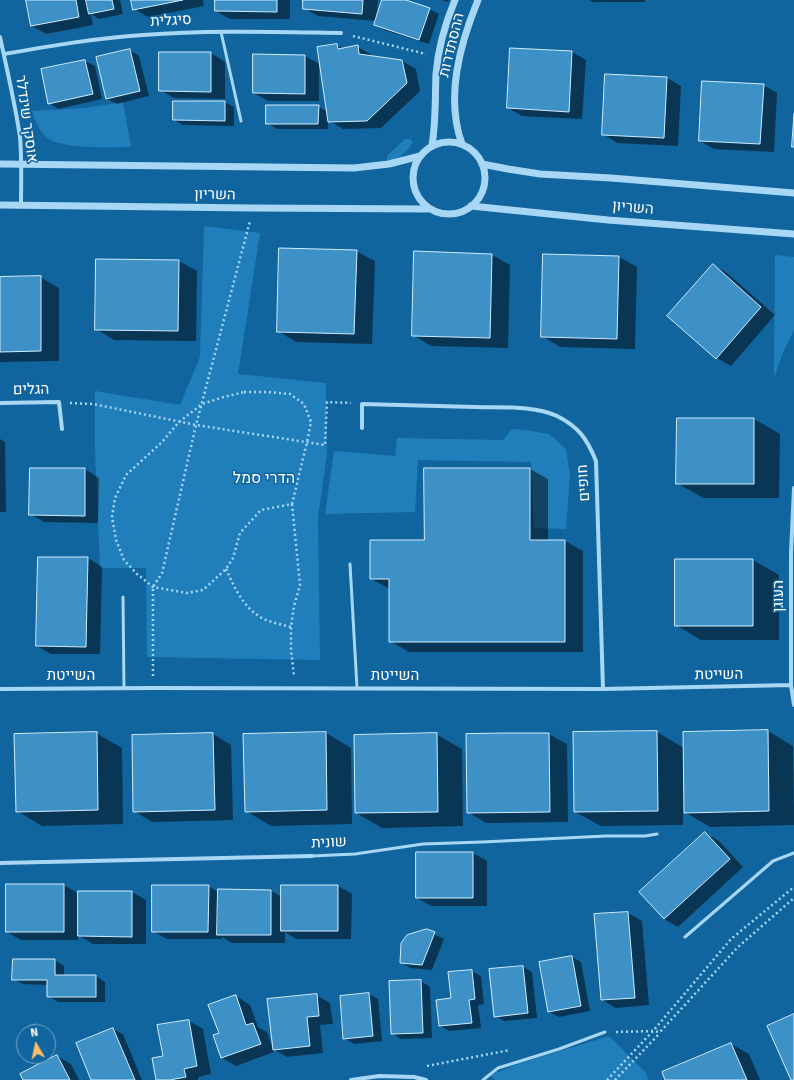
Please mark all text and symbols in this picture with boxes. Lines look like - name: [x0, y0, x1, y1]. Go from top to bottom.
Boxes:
- street label: סיגלית: [150, 11, 192, 31]
- street label: ההסתדרות: [435, 11, 469, 79]
- street label: אוסקר שינדלר: [11, 74, 41, 164]
- street label: השריון: [194, 186, 236, 204]
- street label: השריון: [612, 197, 654, 219]
- street label: הגלים: [13, 381, 49, 399]
- street label: חופים: [574, 464, 594, 502]
- district label: הדרי סמל: [233, 469, 295, 489]
- street label: העוגן: [770, 580, 788, 612]
- street label: השייטת: [695, 666, 743, 684]
- street label: השייטת: [47, 667, 95, 685]
- street label: השייטת: [371, 667, 419, 685]
- street label: שונית: [311, 833, 347, 853]
- north arrow: [16, 1024, 56, 1064]
- text: N: [29, 1026, 39, 1040]

